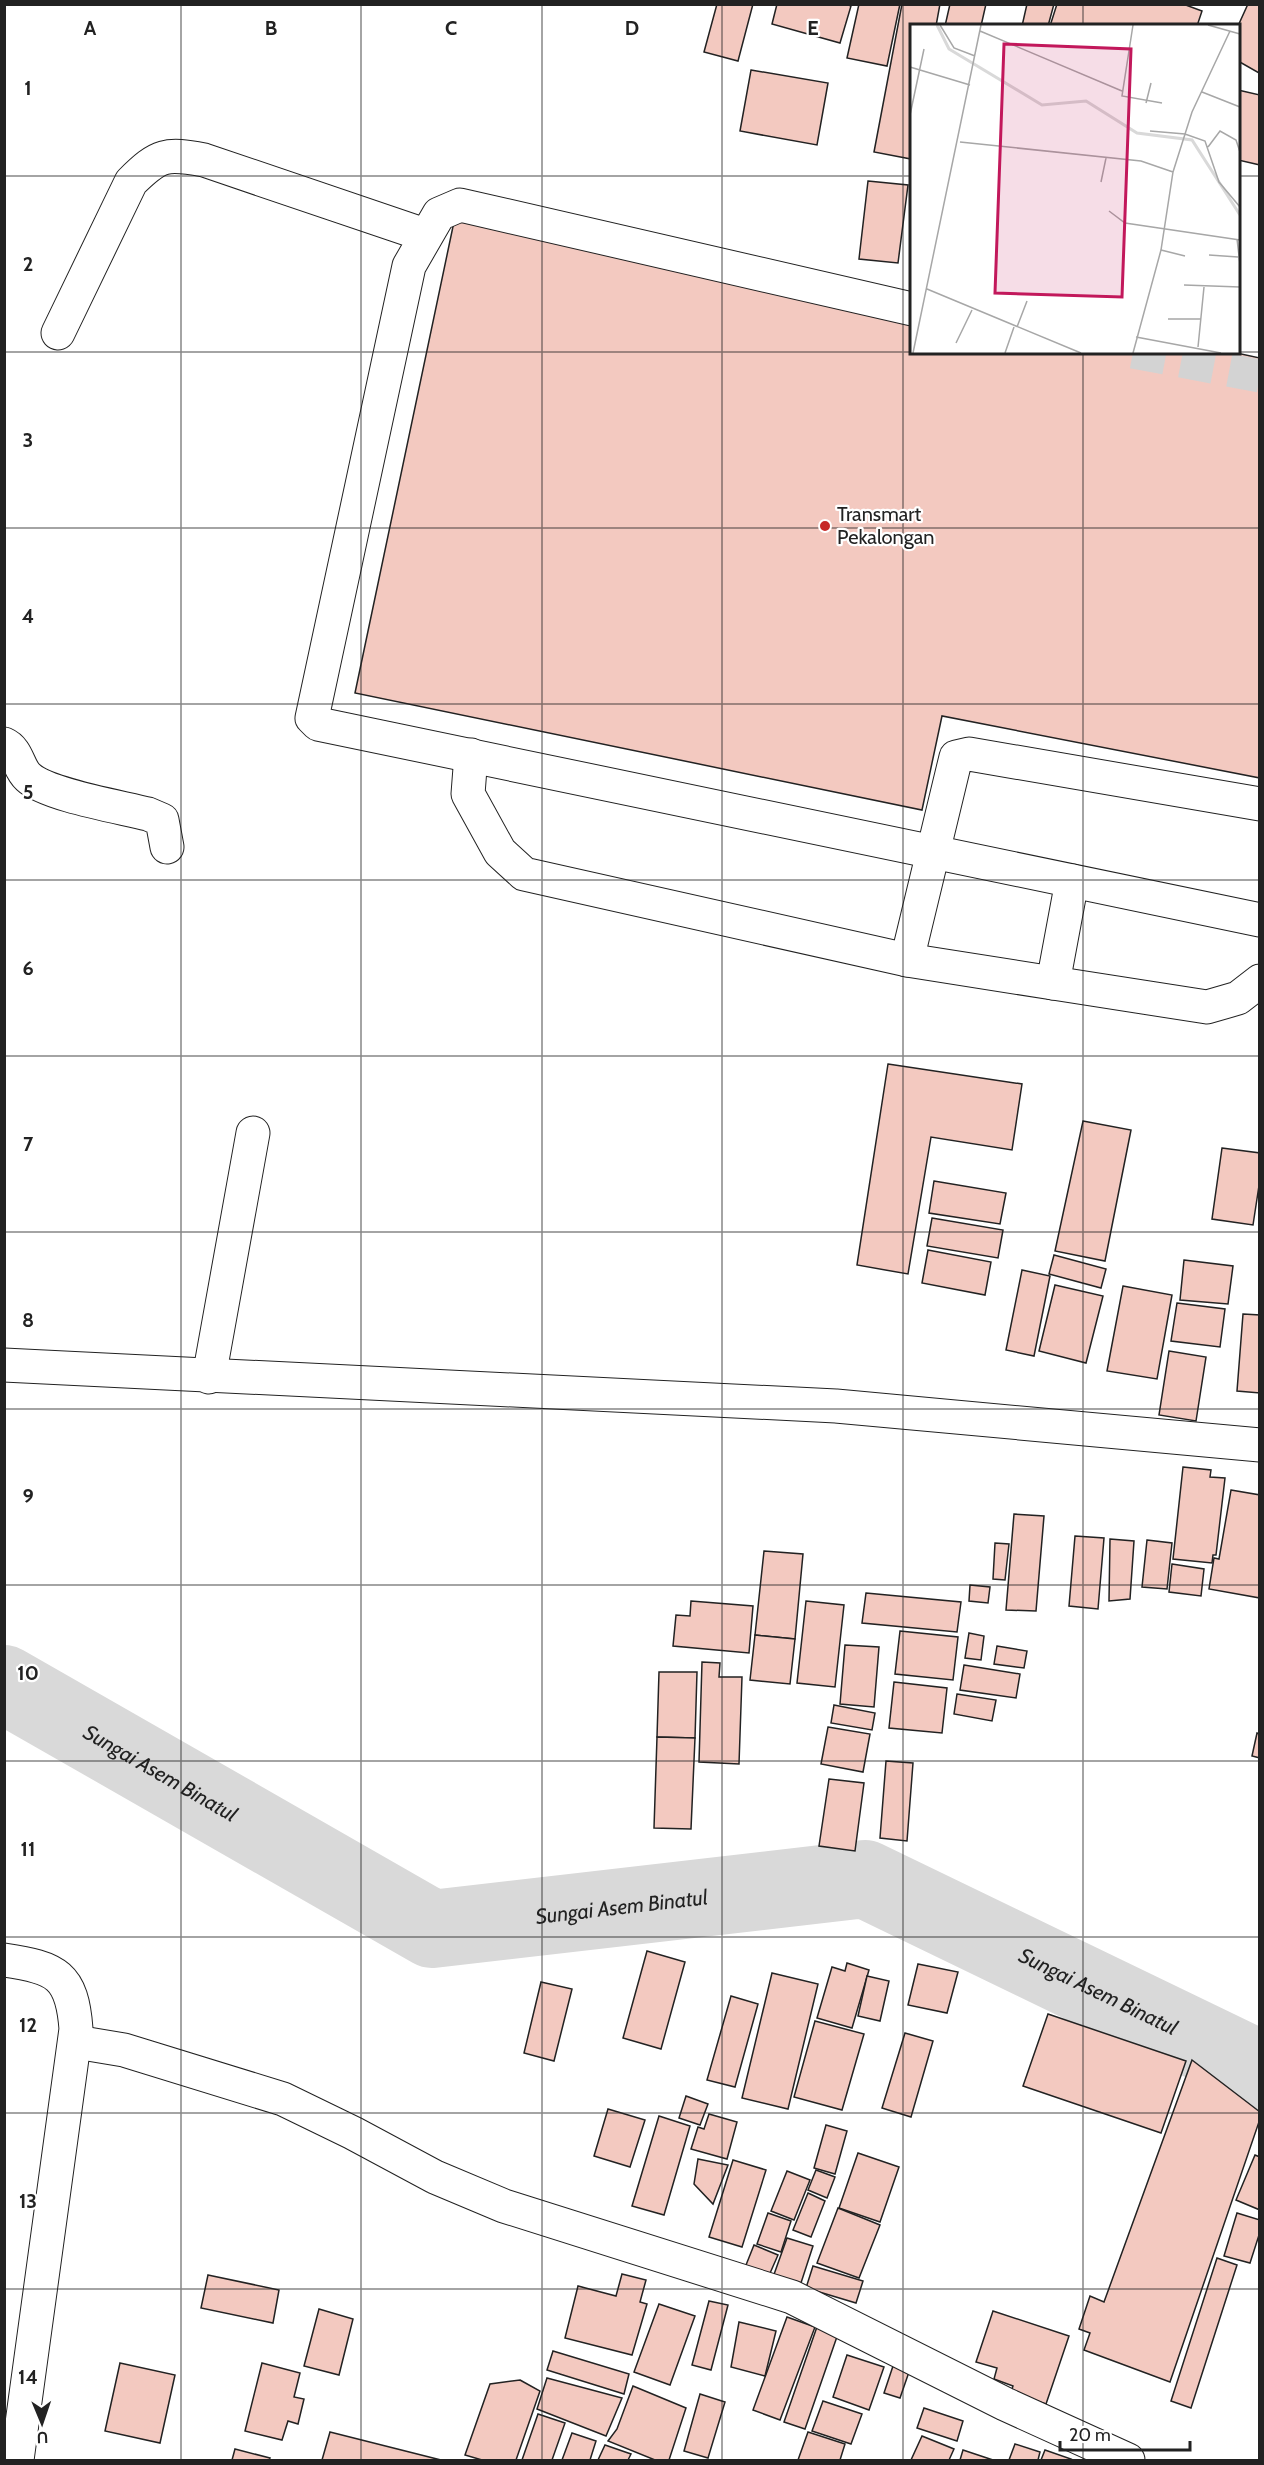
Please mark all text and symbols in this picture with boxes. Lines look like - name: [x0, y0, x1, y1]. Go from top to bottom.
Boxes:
- text: A: [84, 16, 97, 40]
- text: B: [265, 16, 277, 40]
- text: C: [445, 16, 457, 40]
- text: D: [625, 16, 639, 40]
- text: E: [807, 16, 819, 40]
- inset map: [910, 24, 1240, 354]
- text: 1: [24, 76, 32, 100]
- text: 2: [23, 252, 33, 276]
- text: 3: [23, 428, 33, 452]
- place label: Transmart Pekalongan: [837, 502, 934, 549]
- marker: Transmart Pekalongan: [818, 519, 832, 533]
- text: 4: [22, 604, 34, 628]
- text: 5: [23, 780, 33, 804]
- text: 6: [22, 956, 34, 980]
- text: 7: [23, 1132, 34, 1156]
- text: 8: [22, 1308, 34, 1332]
- text: 9: [22, 1484, 34, 1508]
- text: 10: [17, 1661, 39, 1685]
- water label: Sungai Asem Binatul: [79, 1719, 242, 1827]
- text: 11: [21, 1837, 35, 1861]
- water label: Sungai Asem Binatul: [534, 1884, 709, 1929]
- water label: Sungai Asem Binatul: [1015, 1942, 1182, 2040]
- text: 12: [19, 2013, 37, 2037]
- text: 13: [19, 2189, 37, 2213]
- text: 14: [18, 2365, 38, 2389]
- north arrow: [12, 2393, 72, 2453]
- scale bar: [1060, 2414, 1190, 2452]
- text: 20 m: [1069, 2424, 1111, 2446]
- text: U: [36, 2428, 49, 2447]

